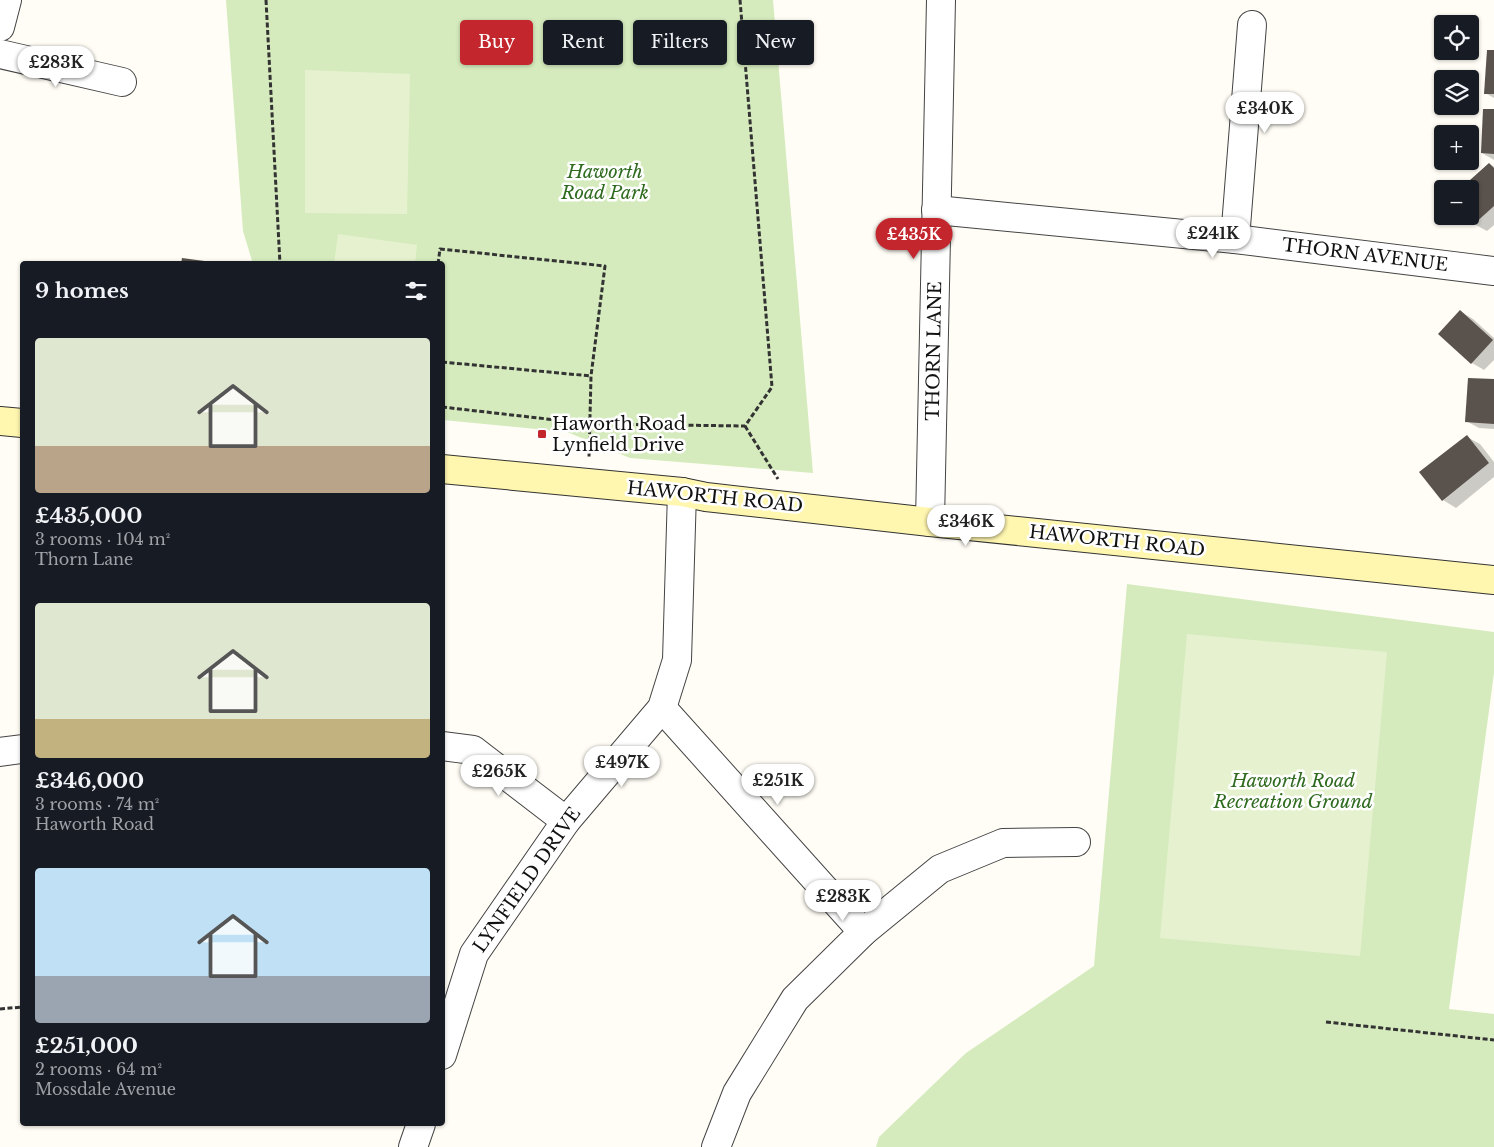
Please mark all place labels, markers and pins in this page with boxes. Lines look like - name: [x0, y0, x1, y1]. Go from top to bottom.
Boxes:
- pin: £283K: [21, 46, 91, 88]
- pin: £340K: [1230, 92, 1300, 134]
- pin: £241K: [1178, 216, 1248, 259]
- pin: £435K: [879, 218, 949, 260]
- place label: Haworth Road Lynfield Drive: [552, 413, 686, 456]
- marker: Haworth Road Lynfield Drive: [536, 428, 548, 440]
- pin: £346K: [931, 504, 1001, 547]
- pin: £497K: [587, 746, 657, 788]
- pin: £265K: [464, 754, 534, 797]
- pin: £251K: [743, 764, 813, 806]
- pin: £283K: [808, 880, 878, 922]

